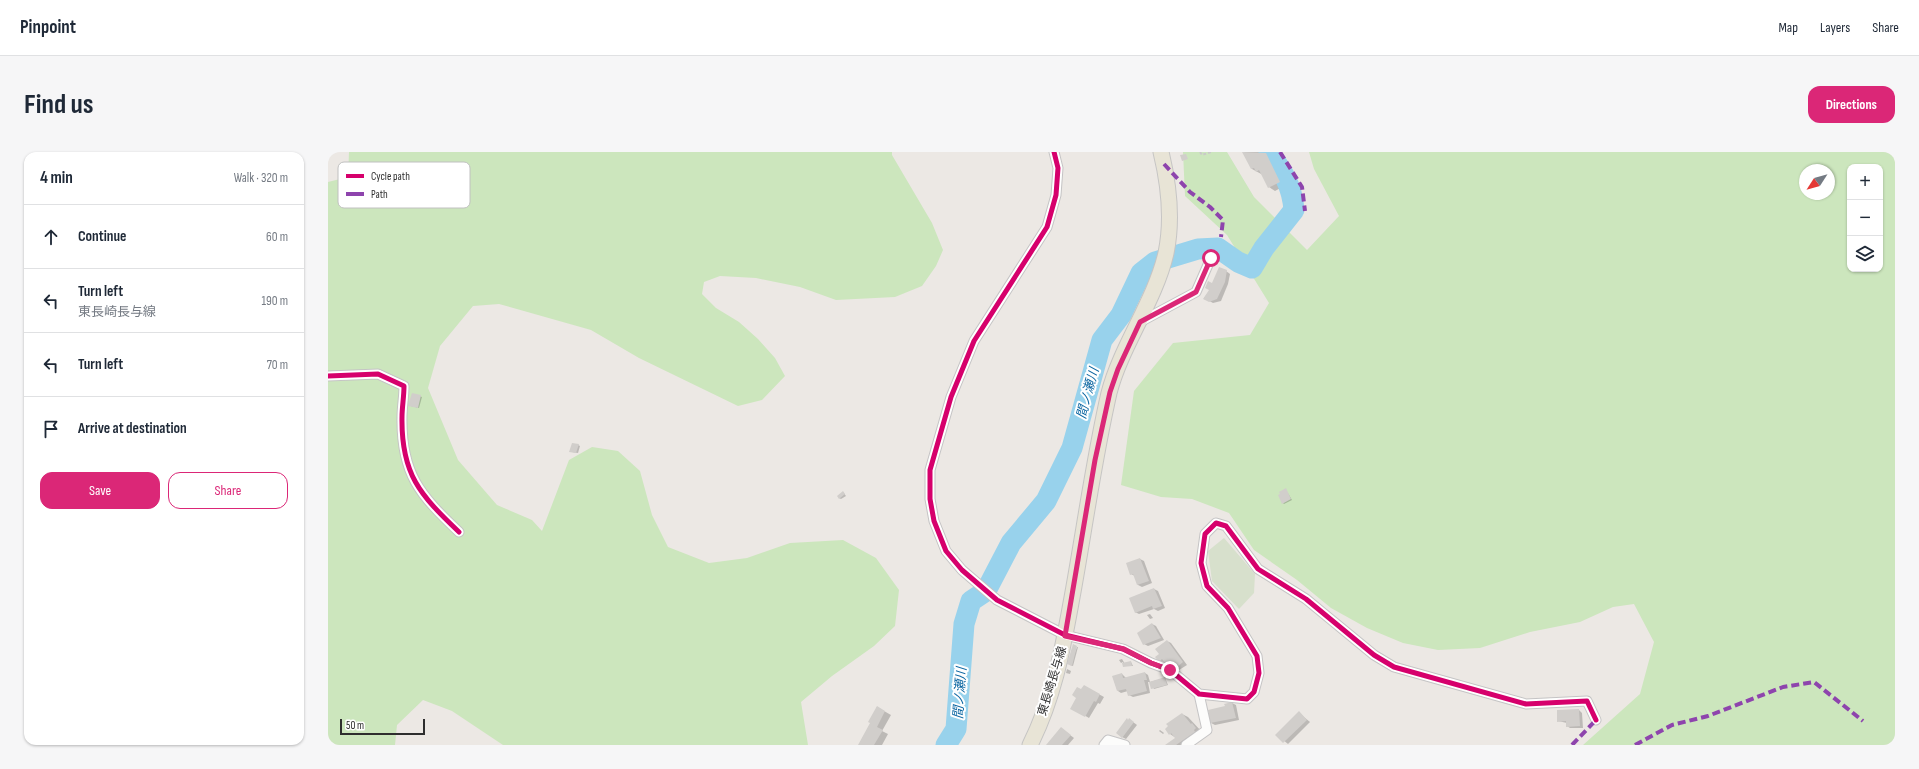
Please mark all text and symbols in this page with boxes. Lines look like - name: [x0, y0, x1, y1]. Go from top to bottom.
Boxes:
- text: Pinpoint: [20, 16, 76, 39]
- text: Map: [1778, 19, 1798, 36]
- text: Layers: [1820, 19, 1850, 36]
- text: Share: [1872, 19, 1899, 36]
- button: Directions: [1808, 86, 1895, 123]
- text: Find us: [24, 88, 93, 121]
- legend: [338, 162, 470, 208]
- north arrow: [1799, 164, 1835, 200]
- map controls: [1847, 164, 1883, 272]
- button: +: [1847, 164, 1883, 200]
- text: 4 min: [40, 168, 73, 188]
- text: Walk · 320 m: [234, 170, 288, 186]
- text: Cycle path: [371, 170, 410, 183]
- text: Path: [371, 188, 388, 201]
- button: −: [1847, 200, 1883, 236]
- icon: ahead: [40, 226, 62, 248]
- text: Continue: [78, 227, 127, 246]
- text: 60 m: [266, 229, 288, 245]
- button: layers: [1847, 236, 1883, 272]
- route start: [1202, 249, 1220, 267]
- text: Turn left: [78, 282, 123, 301]
- icon: left: [40, 290, 62, 312]
- text: 190 m: [261, 293, 288, 309]
- text: 東長崎長与線: [78, 304, 156, 320]
- icon: left: [40, 354, 62, 376]
- text: Turn left: [78, 355, 123, 374]
- text: 70 m: [267, 357, 288, 373]
- water label: 間ノ瀬川: [1074, 364, 1103, 420]
- icon: arrive: [40, 418, 62, 440]
- text: Arrive at destination: [78, 419, 187, 438]
- button: Save: [40, 472, 160, 509]
- button: Share: [168, 472, 288, 509]
- street label: 東長崎長与線: [1035, 645, 1070, 718]
- route end: [1161, 661, 1179, 679]
- water label: 間ノ瀬川: [950, 665, 970, 720]
- scale bar: [340, 717, 425, 736]
- text: 50 m: [346, 719, 364, 732]

